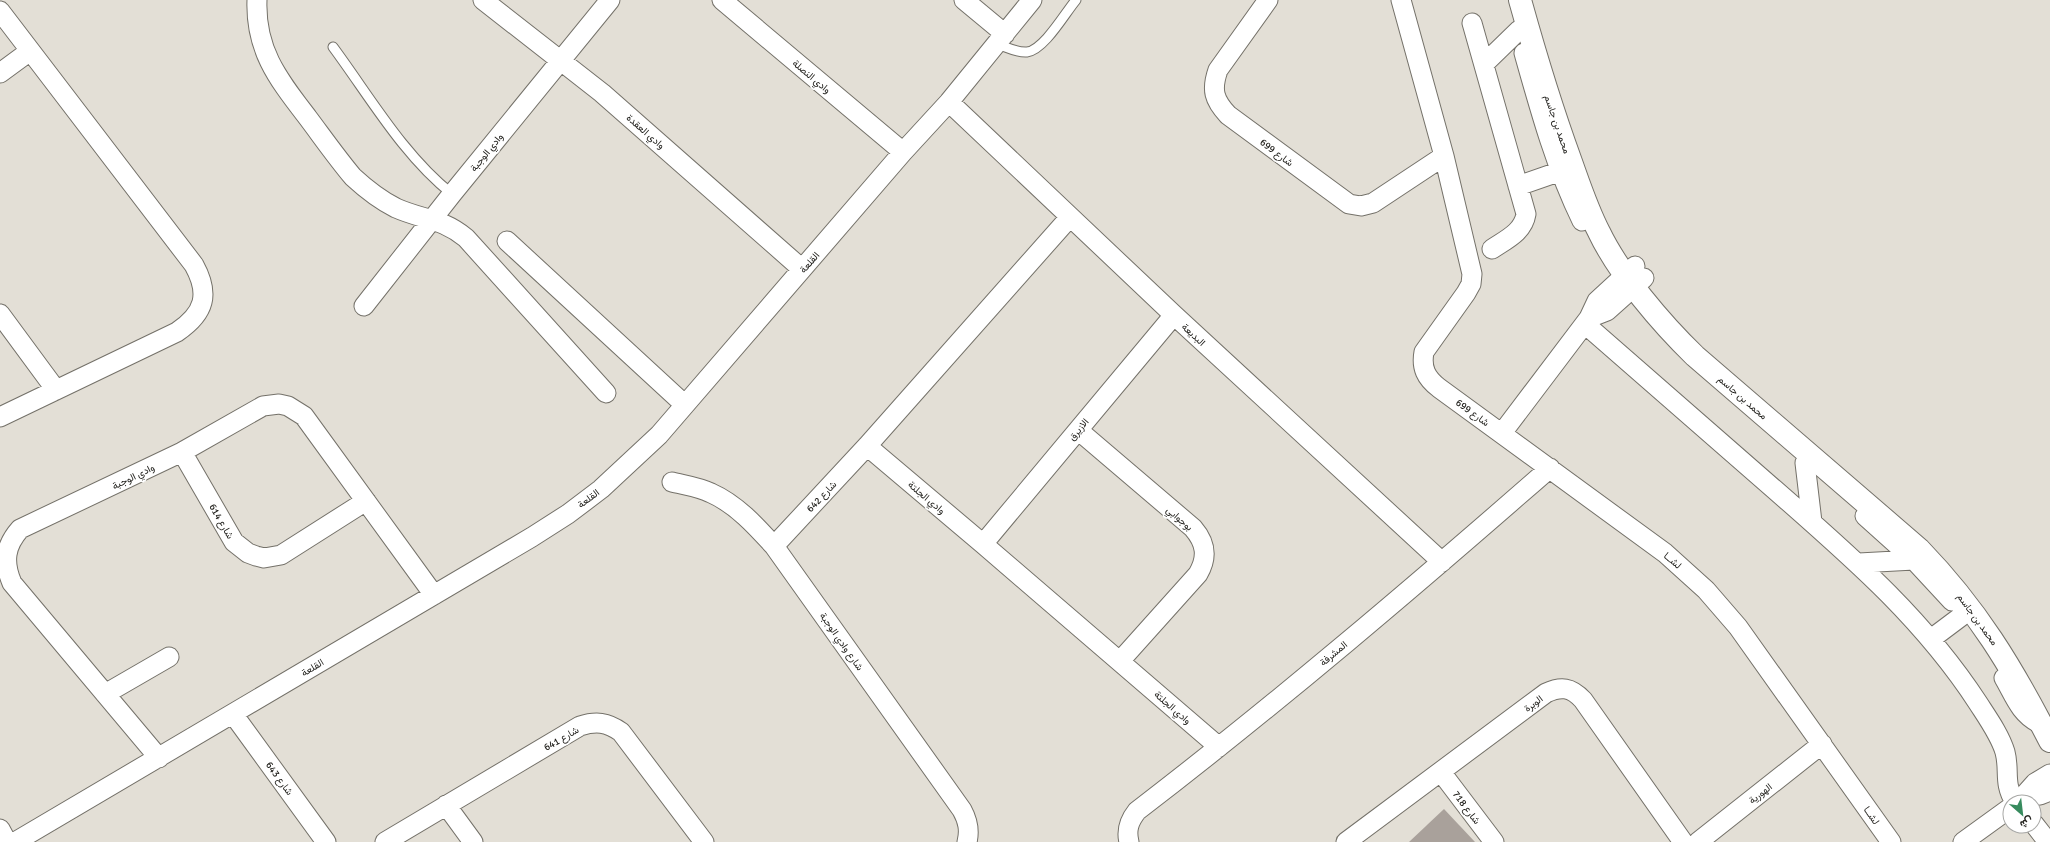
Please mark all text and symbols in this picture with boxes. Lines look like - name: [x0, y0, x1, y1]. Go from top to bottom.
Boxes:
- street label: وادي النصلة: [788, 57, 833, 98]
- street label: محمد بن جاسم: [1541, 93, 1573, 155]
- street label: وادي العقدة: [622, 112, 667, 153]
- street label: وادي الوجبة: [468, 131, 507, 175]
- street label: شارع 699: [1257, 136, 1295, 169]
- street label: القلعة: [797, 250, 822, 276]
- street label: البديعة: [1179, 321, 1208, 349]
- street label: محمد بن جاسم: [1715, 373, 1769, 422]
- street label: شارع 699: [1453, 397, 1492, 429]
- street label: الازيرق: [1066, 416, 1092, 443]
- street label: وادي الوجبة: [110, 461, 158, 494]
- street label: شارع 642: [804, 478, 839, 515]
- street label: وادي الجلتة: [904, 479, 947, 518]
- street label: القلعة: [575, 487, 602, 511]
- street label: شارع 614: [206, 502, 236, 541]
- street label: بوجوابي: [1162, 504, 1195, 535]
- street label: لشــا: [1661, 550, 1684, 572]
- street label: محمد بن جاسم: [1954, 591, 2000, 648]
- street label: شارع وادي الوجبة: [815, 610, 866, 674]
- street label: المشرفة: [1317, 639, 1350, 669]
- street label: القلعة: [299, 656, 326, 679]
- street label: وادي الجلتة: [1150, 688, 1193, 729]
- street label: الوبرة: [1522, 693, 1545, 715]
- street label: شارع 641: [542, 724, 581, 754]
- street label: شارع 643: [263, 759, 295, 798]
- street label: الهورية: [1747, 781, 1775, 807]
- street label: شارع 718: [1450, 789, 1483, 827]
- north arrow: [2002, 794, 2042, 834]
- street label: لشــا: [1861, 804, 1882, 827]
- text: ش: [2018, 814, 2035, 831]

